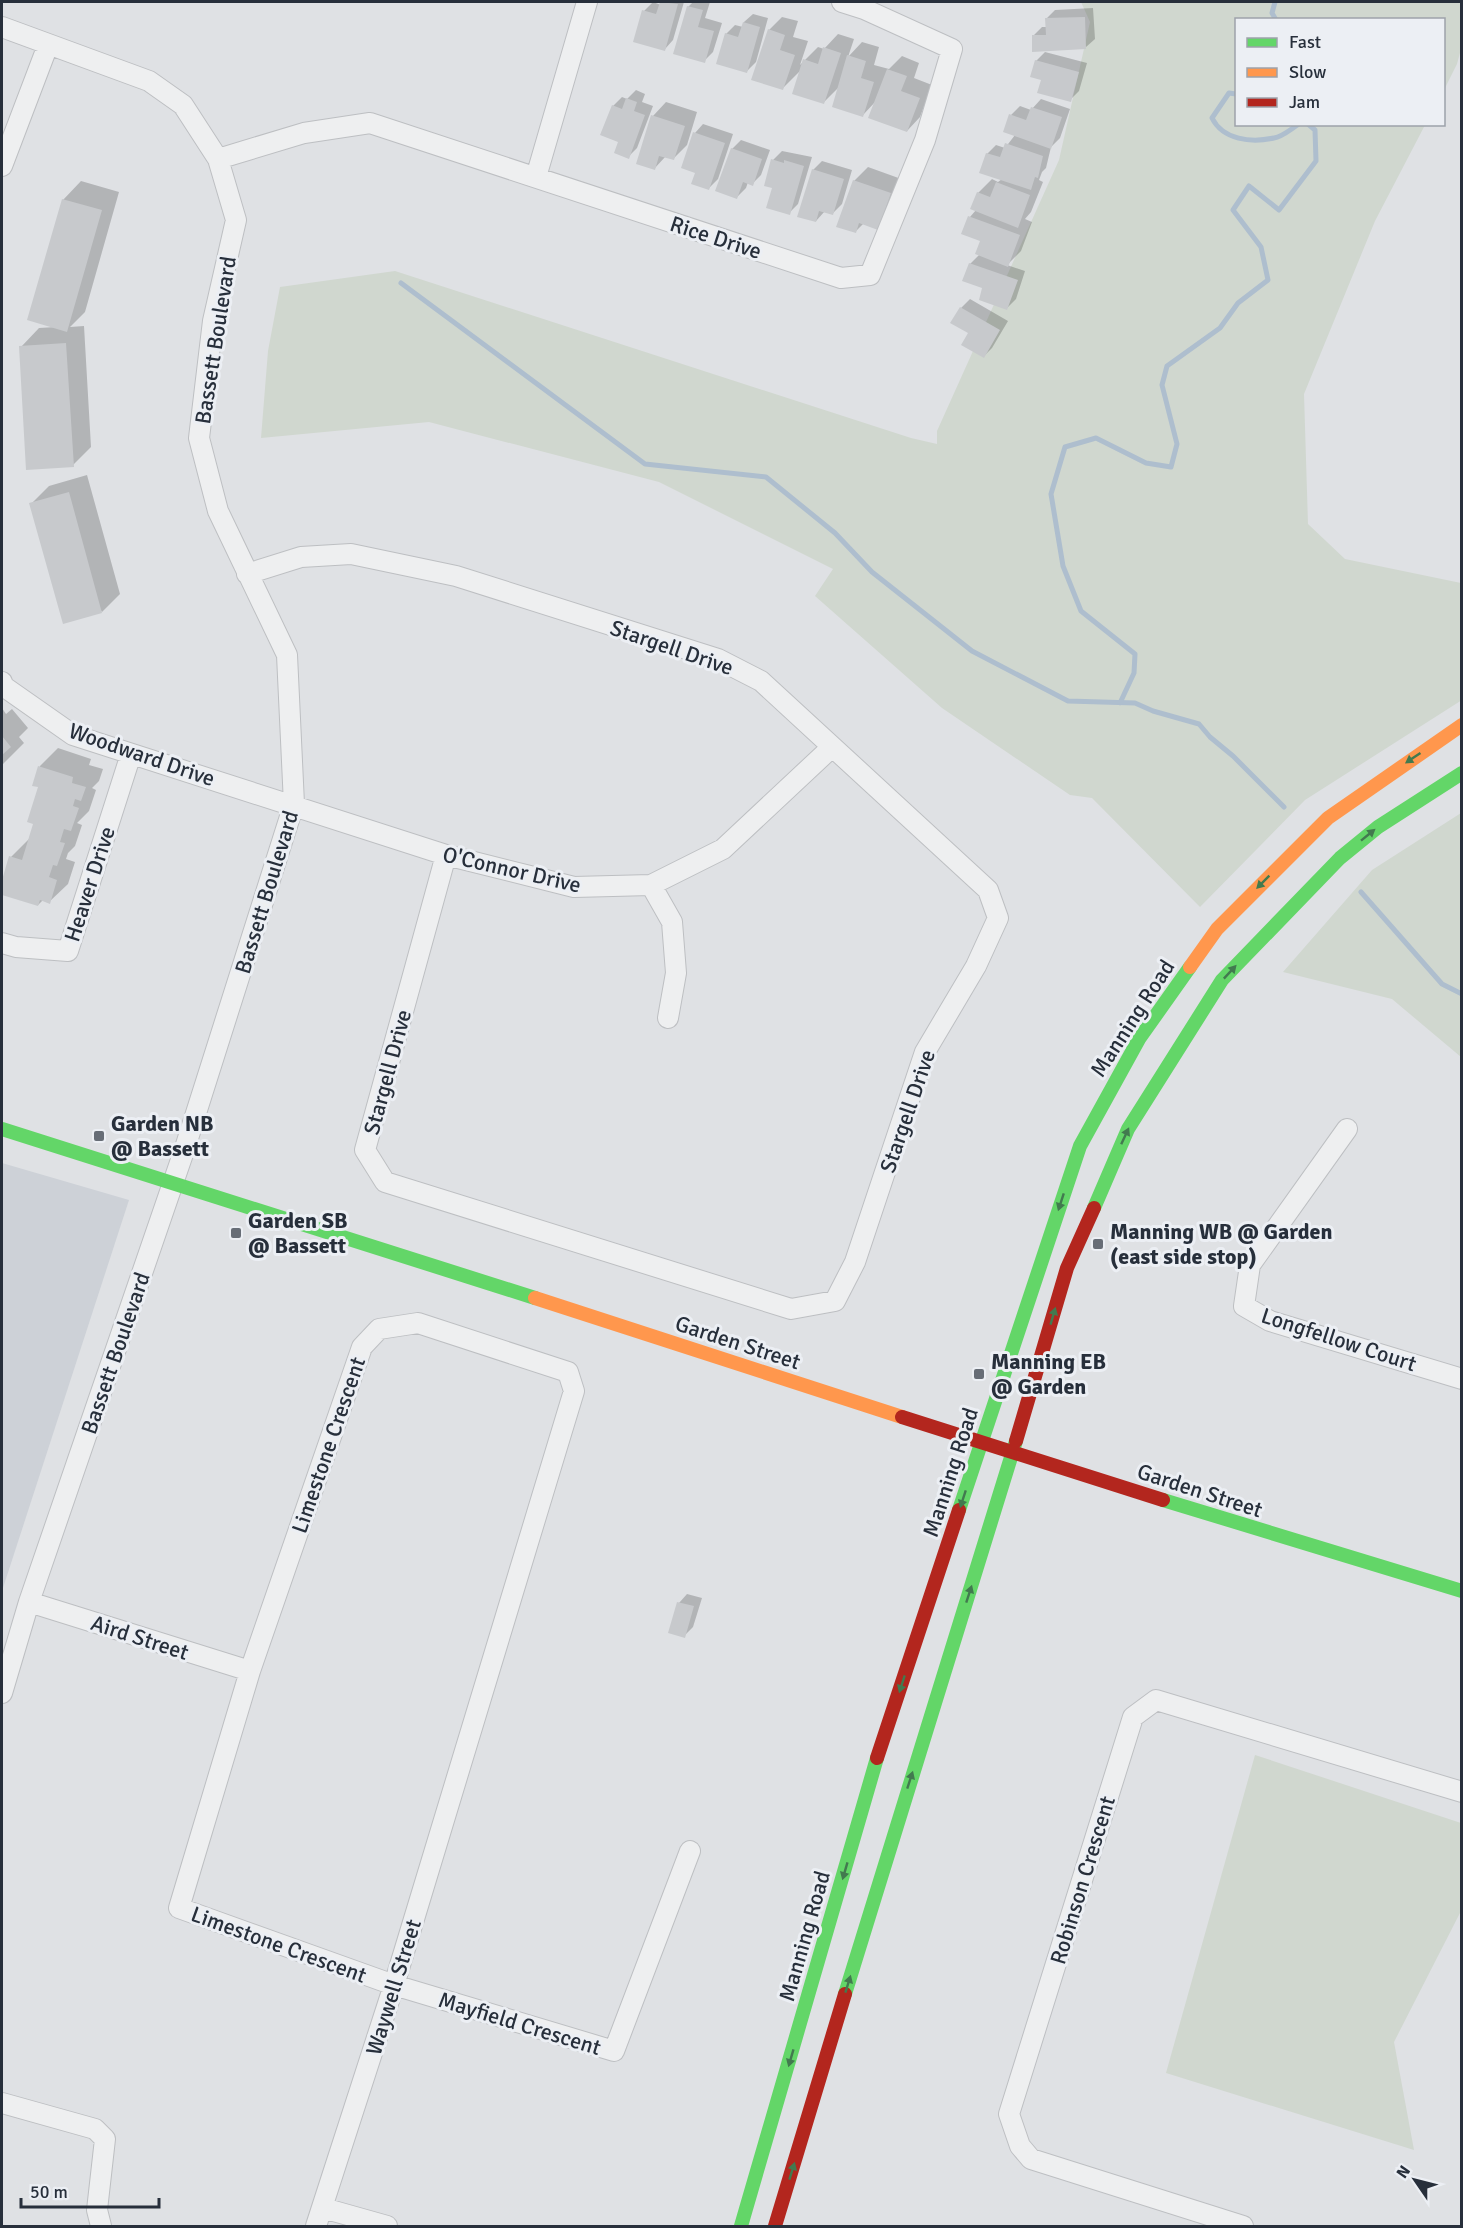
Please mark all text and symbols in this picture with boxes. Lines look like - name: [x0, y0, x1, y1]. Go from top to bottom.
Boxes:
- legend: [1235, 18, 1445, 126]
- text: Fast: [1289, 31, 1321, 53]
- text: Slow: [1289, 61, 1326, 83]
- text: Jam: [1289, 91, 1320, 113]
- street label: Rice Drive: [667, 210, 765, 265]
- street label: Bassett Boulevard: [189, 254, 242, 426]
- street label: Stargell Drive: [607, 614, 737, 681]
- street label: Woodward Drive: [65, 717, 218, 792]
- one-way arrow: [1405, 752, 1421, 764]
- street label: Bassett Boulevard: [229, 807, 304, 977]
- street label: Heaver Drive: [58, 823, 121, 945]
- one-way arrow: [1361, 829, 1376, 841]
- street label: O'Connor Drive: [440, 840, 584, 899]
- one-way arrow: [1257, 875, 1271, 889]
- street label: Manning Road: [1084, 955, 1180, 1082]
- one-way arrow: [1223, 964, 1237, 979]
- street label: Stargell Drive: [358, 1007, 417, 1138]
- street label: Stargell Drive: [874, 1046, 941, 1176]
- place label: Garden NB @ Bassett: [111, 1110, 214, 1162]
- one-way arrow: [1121, 1127, 1130, 1144]
- marker: Garden NB @ Bassett: [92, 1129, 106, 1143]
- one-way arrow: [1056, 1193, 1065, 1211]
- place label: Garden SB @ Bassett: [248, 1207, 348, 1259]
- place label: Manning WB @ Garden (east side stop): [1110, 1218, 1333, 1270]
- marker: Garden SB @ Bassett: [229, 1226, 243, 1240]
- marker: Manning WB @ Garden (east side stop): [1091, 1237, 1105, 1251]
- street label: Bassett Boulevard: [75, 1269, 156, 1438]
- street label: Longfellow Court: [1258, 1302, 1420, 1377]
- one-way arrow: [1049, 1307, 1058, 1325]
- street label: Garden Street: [672, 1310, 804, 1375]
- place label: Manning EB @ Garden: [991, 1348, 1106, 1400]
- street label: Limestone Crescent: [286, 1353, 371, 1537]
- marker: Manning EB @ Garden: [972, 1367, 986, 1381]
- street label: Manning Road: [917, 1404, 984, 1540]
- street label: Garden Street: [1134, 1458, 1266, 1523]
- one-way arrow: [958, 1490, 967, 1508]
- one-way arrow: [965, 1585, 974, 1603]
- street label: Aird Street: [88, 1609, 192, 1666]
- one-way arrow: [896, 1675, 906, 1693]
- one-way arrow: [906, 1771, 915, 1789]
- street label: Robinson Crescent: [1044, 1793, 1121, 1967]
- one-way arrow: [840, 1862, 849, 1880]
- street label: Manning Road: [773, 1868, 836, 2004]
- street label: Limestone Crescent: [187, 1900, 370, 1989]
- street label: Waywell Street: [360, 1916, 427, 2058]
- one-way arrow: [844, 1975, 853, 1993]
- street label: Mayfield Crescent: [435, 1986, 605, 2061]
- one-way arrow: [786, 2049, 795, 2067]
- north arrow: [1385, 2150, 1445, 2210]
- one-way arrow: [788, 2162, 797, 2180]
- text: N: [1392, 2162, 1415, 2182]
- scale bar: [21, 2171, 159, 2209]
- text: 50 m: [30, 2181, 68, 2203]

